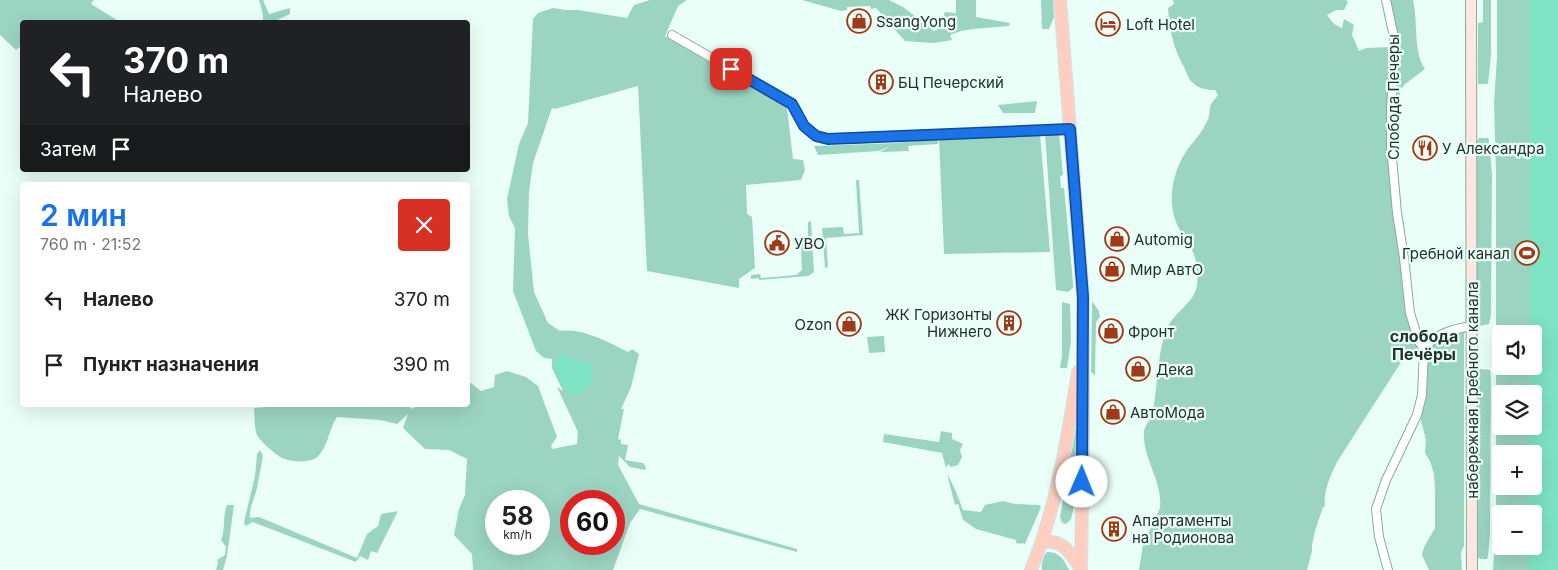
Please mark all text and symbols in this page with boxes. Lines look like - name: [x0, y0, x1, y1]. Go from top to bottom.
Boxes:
- shop icon: SsangYong: [846, 8, 872, 34]
- hotel icon: Loft Hotel: [1095, 11, 1121, 37]
- place label: SsangYong: [876, 12, 956, 31]
- place label: Loft Hotel: [1126, 15, 1195, 34]
- street label: Слобода Печеры: [1384, 34, 1403, 160]
- text: 370 m: [123, 39, 229, 81]
- icon: left: [40, 40, 105, 105]
- pin: [710, 48, 752, 90]
- icon: arrive: [717, 55, 745, 83]
- building icon: БЦ Печерский: [868, 69, 894, 95]
- place label: БЦ Печерский: [898, 73, 1004, 92]
- text: Налево: [123, 81, 203, 107]
- icon: arrive: [107, 135, 135, 163]
- restaurant icon: У Александра: [1412, 135, 1438, 161]
- text: Затем: [40, 138, 97, 161]
- place label: У Александра: [1442, 139, 1544, 158]
- text: 2 мин: [40, 197, 127, 233]
- button: close: [398, 199, 450, 251]
- shop icon: Automig: [1104, 226, 1130, 252]
- public building icon: УВО: [764, 230, 790, 256]
- place label: Automig: [1134, 230, 1193, 249]
- text: 760 m · 21:52: [40, 234, 141, 254]
- place label: УВО: [794, 234, 825, 253]
- sports icon: Гребной канал: [1514, 240, 1540, 266]
- place label: Гребной канал: [1402, 244, 1510, 263]
- shop icon: Мир АвтО: [1099, 256, 1125, 282]
- place label: Мир АвтО: [1130, 260, 1203, 279]
- street label: набережная Гребного канала: [1463, 281, 1482, 499]
- icon: left: [40, 286, 68, 314]
- text: Налево: [83, 288, 154, 311]
- text: 370 m: [394, 288, 450, 311]
- place label: ЖК Горизонты Нижнего: [885, 305, 992, 341]
- building icon: ЖК Горизонты Нижнего: [996, 310, 1022, 336]
- shop icon: Ozon: [836, 311, 862, 337]
- place label: Ozon: [795, 315, 832, 334]
- shop icon: Фронт: [1098, 318, 1124, 344]
- place label: Фронт: [1128, 322, 1174, 341]
- map controls: [1492, 325, 1542, 555]
- button: sound: [1492, 325, 1542, 375]
- district label: слобода Печёры: [1390, 326, 1458, 364]
- icon: arrive: [40, 351, 68, 379]
- text: Пункт назначения: [83, 353, 259, 376]
- text: 390 m: [393, 353, 450, 376]
- shop icon: Дека: [1125, 356, 1151, 382]
- place label: Дека: [1156, 360, 1194, 379]
- button: layers: [1492, 385, 1542, 435]
- shop icon: АвтоМода: [1100, 399, 1126, 425]
- place label: АвтоМода: [1130, 403, 1205, 422]
- button: +: [1492, 445, 1542, 495]
- position arrow: [1055, 455, 1107, 507]
- speed limit sign: 60: [560, 490, 625, 555]
- text: 58: [501, 501, 534, 531]
- button: −: [1492, 505, 1542, 555]
- place label: Апартаменты на Родионова: [1132, 511, 1234, 547]
- building icon: Апартаменты на Родионова: [1101, 516, 1127, 542]
- text: km/h: [503, 527, 532, 542]

